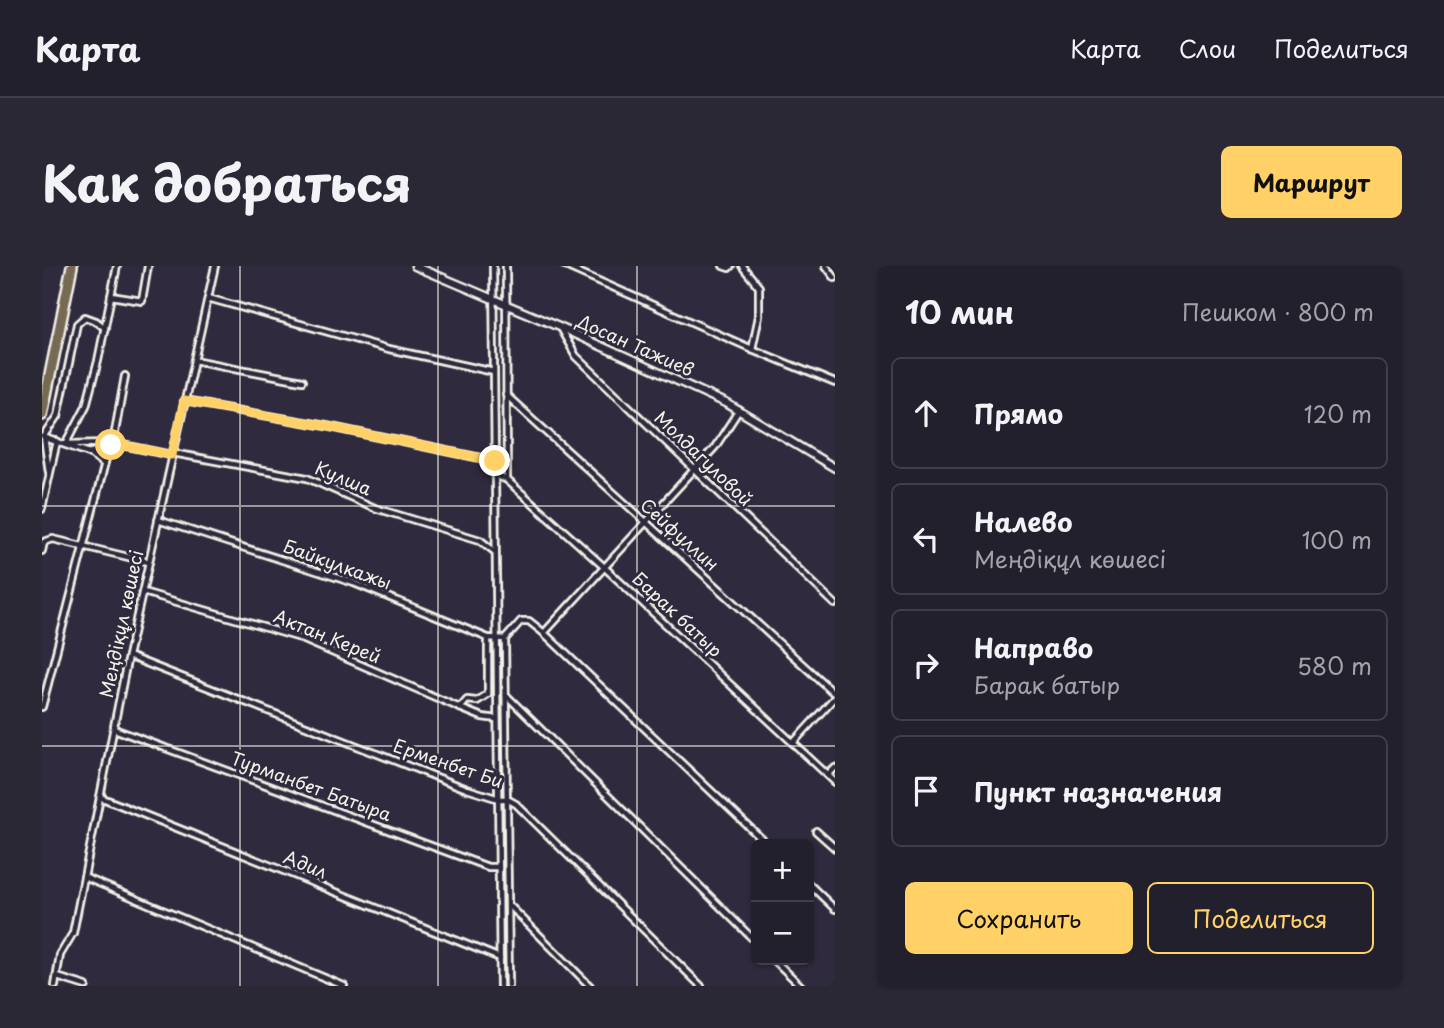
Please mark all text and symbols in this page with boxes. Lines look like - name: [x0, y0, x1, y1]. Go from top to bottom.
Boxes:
- text: Карта: [35, 23, 141, 73]
- text: Карта: [1070, 30, 1141, 66]
- text: Слои: [1179, 30, 1236, 66]
- text: Поделиться: [1274, 30, 1409, 66]
- text: Как добраться: [42, 145, 412, 219]
- button: Маршрут: [1221, 146, 1402, 218]
- text: 10 мин: [905, 289, 1014, 334]
- text: Пешком · 800 m: [1182, 294, 1374, 329]
- street label: Досан Тажиев: [572, 306, 699, 383]
- icon: ahead: [907, 394, 945, 432]
- text: Прямо: [974, 394, 1063, 433]
- text: 120 m: [1304, 396, 1372, 431]
- street label: Молдагуловой: [649, 404, 759, 512]
- route start: [95, 429, 126, 460]
- route end: [479, 445, 510, 476]
- street label: Кулша: [311, 454, 376, 502]
- street label: Сейфуллин: [635, 491, 725, 577]
- text: Налево: [974, 502, 1072, 541]
- icon: left: [907, 520, 945, 558]
- text: 100 m: [1302, 522, 1372, 557]
- street label: Байкулкажы: [280, 532, 395, 596]
- text: Меңдіқұл көшесі: [974, 541, 1166, 576]
- street label: Меңдіқұл көшесі: [92, 547, 149, 700]
- street label: Барак батыр: [627, 565, 729, 663]
- street label: Актан Керей: [270, 602, 385, 669]
- text: Направо: [974, 628, 1093, 667]
- icon: right: [907, 646, 945, 684]
- text: 580 m: [1297, 648, 1372, 683]
- text: Барак батыр: [974, 667, 1120, 702]
- street label: Ерменбет Би: [390, 731, 507, 794]
- street label: Турманбет Батыра: [227, 744, 396, 827]
- icon: arrive: [907, 772, 945, 810]
- text: Пункт назначения: [974, 772, 1222, 811]
- map controls: [751, 839, 814, 965]
- button: +: [751, 839, 814, 902]
- street label: Адил: [280, 843, 331, 885]
- button: Сохранить: [905, 882, 1133, 954]
- button: Поделиться: [1147, 882, 1374, 954]
- button: −: [751, 902, 814, 965]

